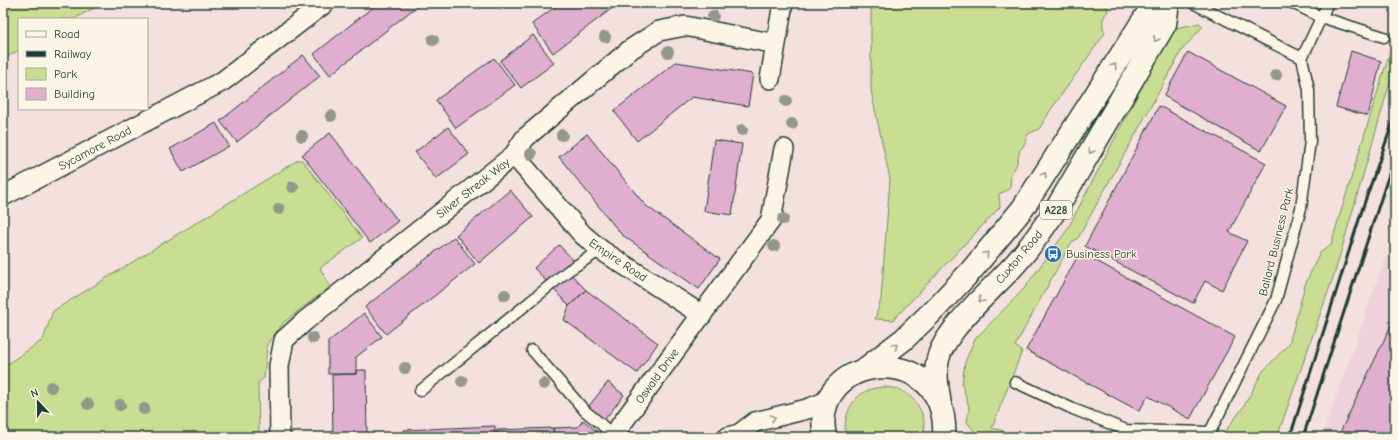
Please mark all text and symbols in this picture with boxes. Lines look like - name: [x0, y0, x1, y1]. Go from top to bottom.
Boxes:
- legend: [18, 18, 148, 110]
- text: Road: [54, 27, 80, 41]
- one-way arrow: [1154, 35, 1161, 42]
- text: Railway: [54, 47, 92, 61]
- one-way arrow: [1109, 63, 1117, 70]
- text: Park: [54, 67, 77, 81]
- text: Building: [54, 87, 95, 101]
- street label: Sycamore Road: [56, 123, 134, 173]
- one-way arrow: [1088, 147, 1095, 154]
- street label: Silver Streak Way: [434, 155, 513, 221]
- one-way arrow: [1039, 172, 1047, 179]
- street label: Ballard Business Park: [1256, 186, 1296, 297]
- road number: A228: [1040, 201, 1072, 219]
- street label: Cuxton Road: [993, 228, 1045, 286]
- street label: Empire Road: [586, 236, 650, 284]
- bus stop icon: Business Park: [1043, 244, 1063, 264]
- place label: Business Park: [1066, 247, 1137, 261]
- one-way arrow: [982, 251, 989, 259]
- one-way arrow: [978, 296, 985, 303]
- one-way arrow: [891, 344, 898, 351]
- street label: Oswald Drive: [632, 346, 682, 406]
- north arrow: [18, 382, 58, 422]
- text: N: [29, 386, 40, 401]
- one-way arrow: [770, 414, 777, 422]

